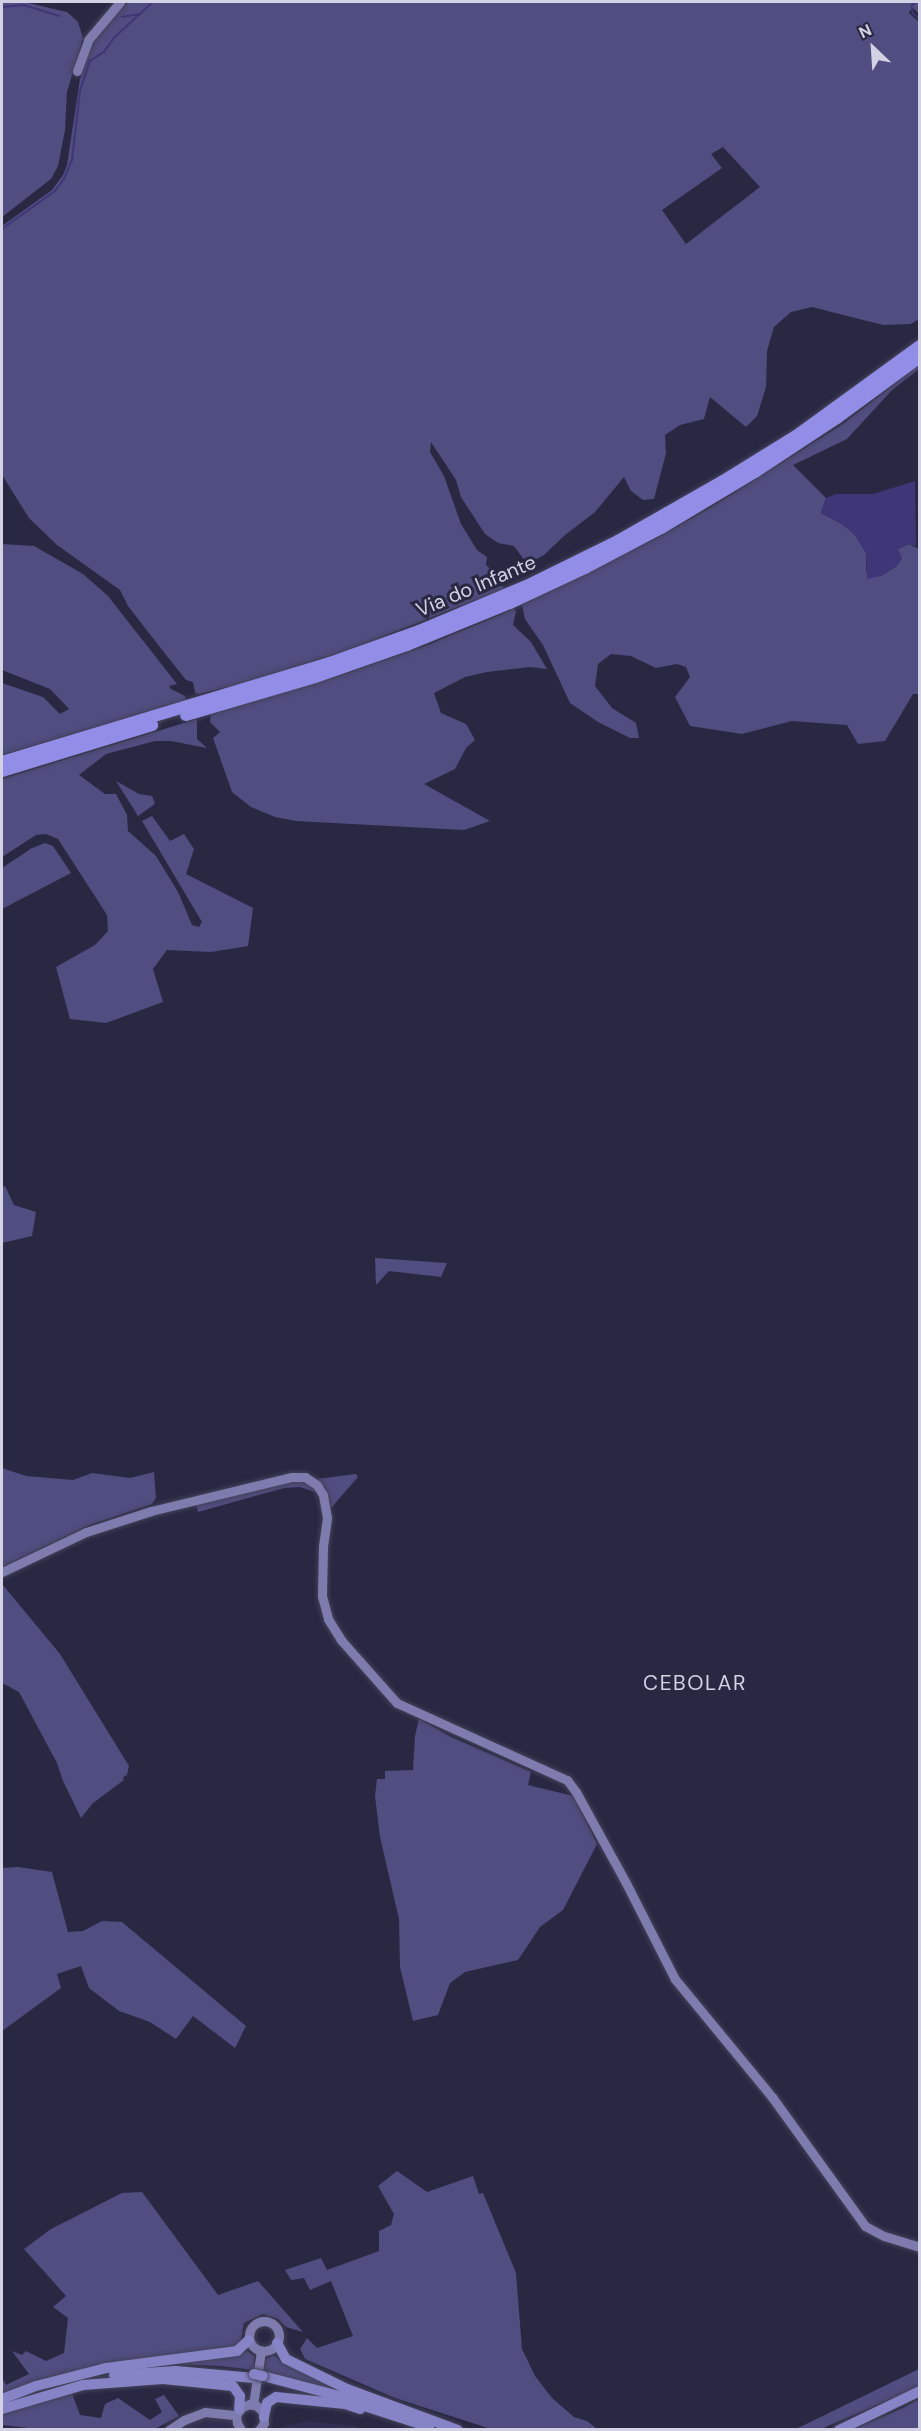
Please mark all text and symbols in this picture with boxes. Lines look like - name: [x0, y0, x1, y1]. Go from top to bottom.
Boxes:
- north arrow: [843, 18, 903, 78]
- text: N: [855, 19, 875, 43]
- street label: Via do Infante: [412, 550, 540, 622]
- district label: CEBOLAR: [643, 1670, 747, 1696]

